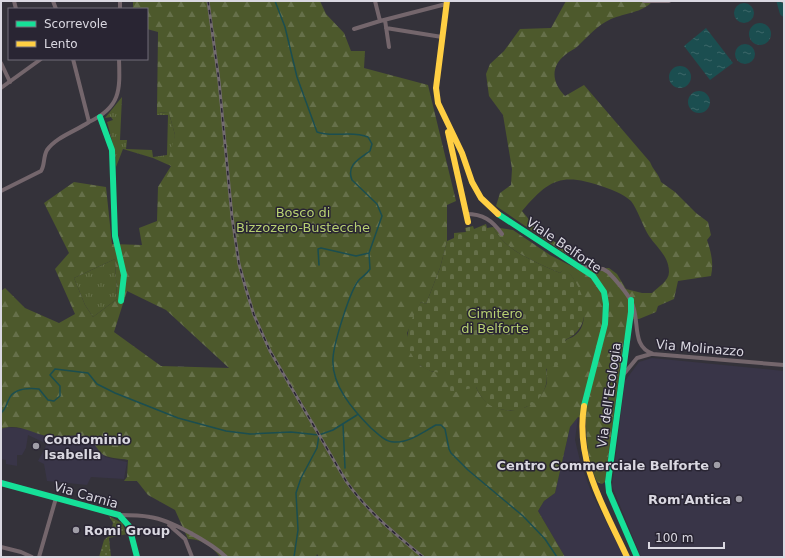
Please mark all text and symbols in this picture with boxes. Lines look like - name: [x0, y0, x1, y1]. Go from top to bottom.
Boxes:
- legend: [8, 8, 148, 60]
- text: Scorrevole: [44, 17, 108, 31]
- text: Lento: [44, 37, 78, 51]
- park label: Bosco di Bizzozero-Bustecche: [236, 205, 370, 235]
- street label: Viale Belforte: [524, 214, 604, 276]
- park label: Cimitero di Belforte: [461, 306, 529, 336]
- street label: Via Molinazzo: [655, 337, 745, 359]
- street label: Via dell'Ecologia: [594, 341, 624, 449]
- place label: Condominio Isabella: [44, 432, 131, 462]
- marker: Condominio Isabella: [31, 441, 41, 451]
- place label: Centro Commerciale Belforte: [497, 458, 709, 473]
- marker: Centro Commerciale Belforte: [712, 460, 722, 470]
- street label: Via Carnia: [52, 479, 120, 511]
- place label: Rom'Antica: [648, 492, 731, 507]
- marker: Rom'Antica: [734, 494, 744, 504]
- place label: Romi Group: [84, 523, 170, 538]
- scale bar: [649, 524, 724, 550]
- marker: Romi Group: [71, 525, 81, 535]
- text: 100 m: [655, 531, 693, 545]

